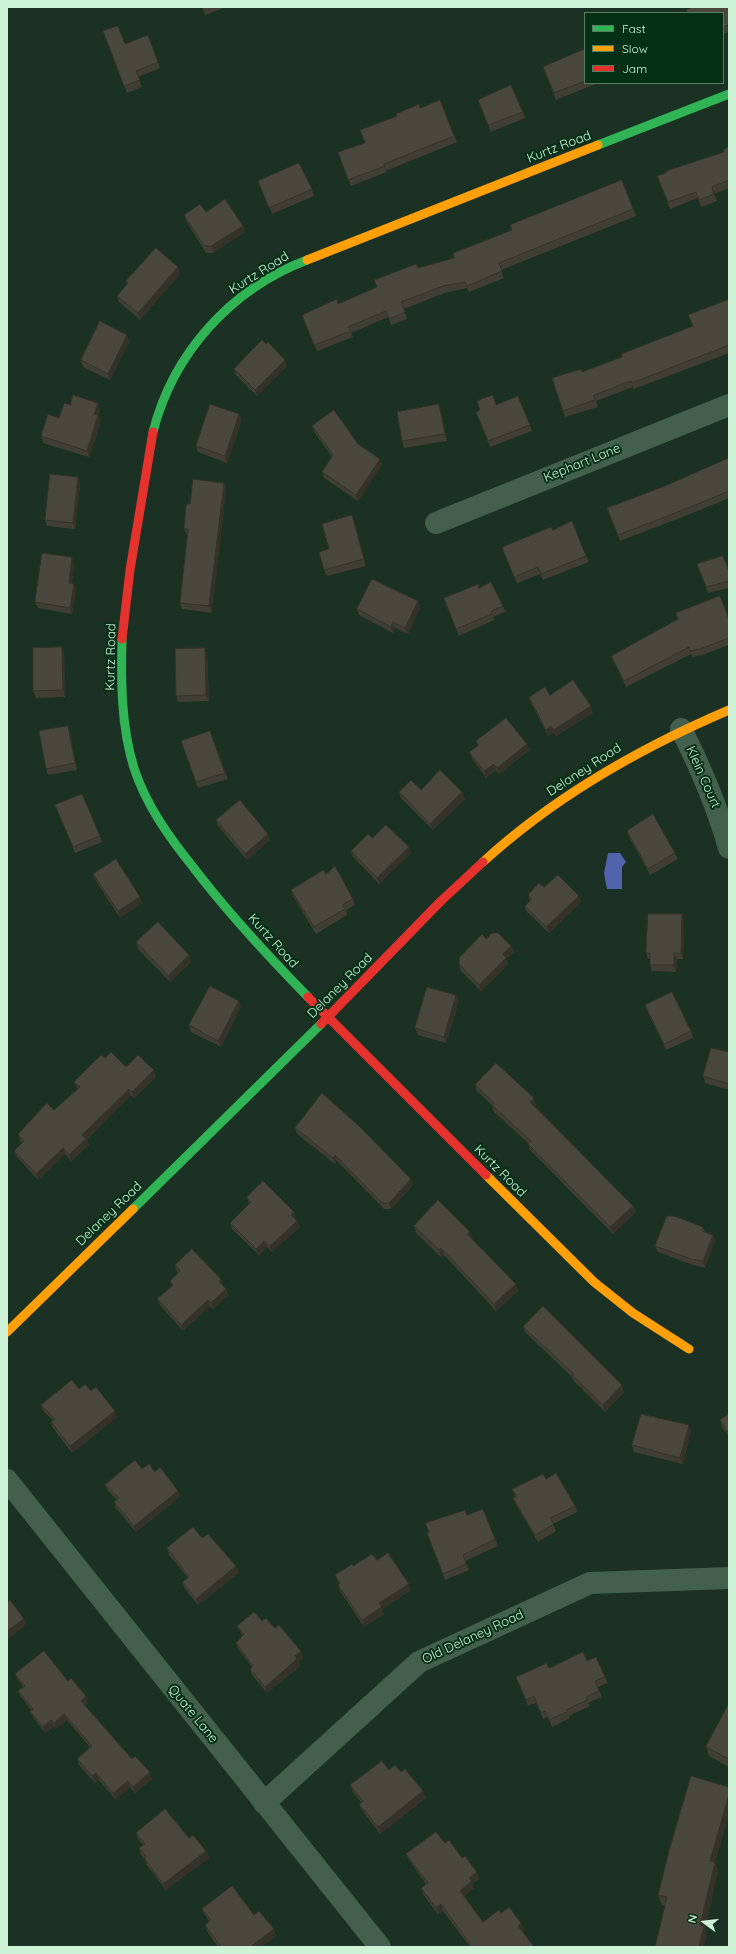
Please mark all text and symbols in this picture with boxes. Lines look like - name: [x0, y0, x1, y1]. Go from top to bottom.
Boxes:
- legend: [584, 12, 724, 84]
- text: Fast: [622, 21, 646, 36]
- text: Slow: [622, 41, 648, 56]
- text: Jam: [622, 61, 647, 76]
- street label: Kurtz Road: [525, 128, 593, 166]
- street label: Kurtz Road: [226, 249, 292, 297]
- street label: Kephart Lane: [541, 440, 623, 486]
- street label: Kurtz Road: [103, 623, 119, 691]
- street label: Delaney Road: [544, 740, 624, 800]
- street label: Klein Court: [682, 744, 724, 810]
- street label: Kurtz Road: [245, 911, 301, 971]
- street label: Delaney Road: [304, 950, 376, 1022]
- street label: Kurtz Road: [471, 1142, 529, 1200]
- street label: Delaney Road: [73, 1179, 145, 1249]
- street label: Old Delaney Road: [420, 1607, 526, 1667]
- street label: Quate Lane: [165, 1682, 221, 1746]
- north arrow: [684, 1902, 724, 1942]
- text: N: [685, 1913, 700, 1925]

